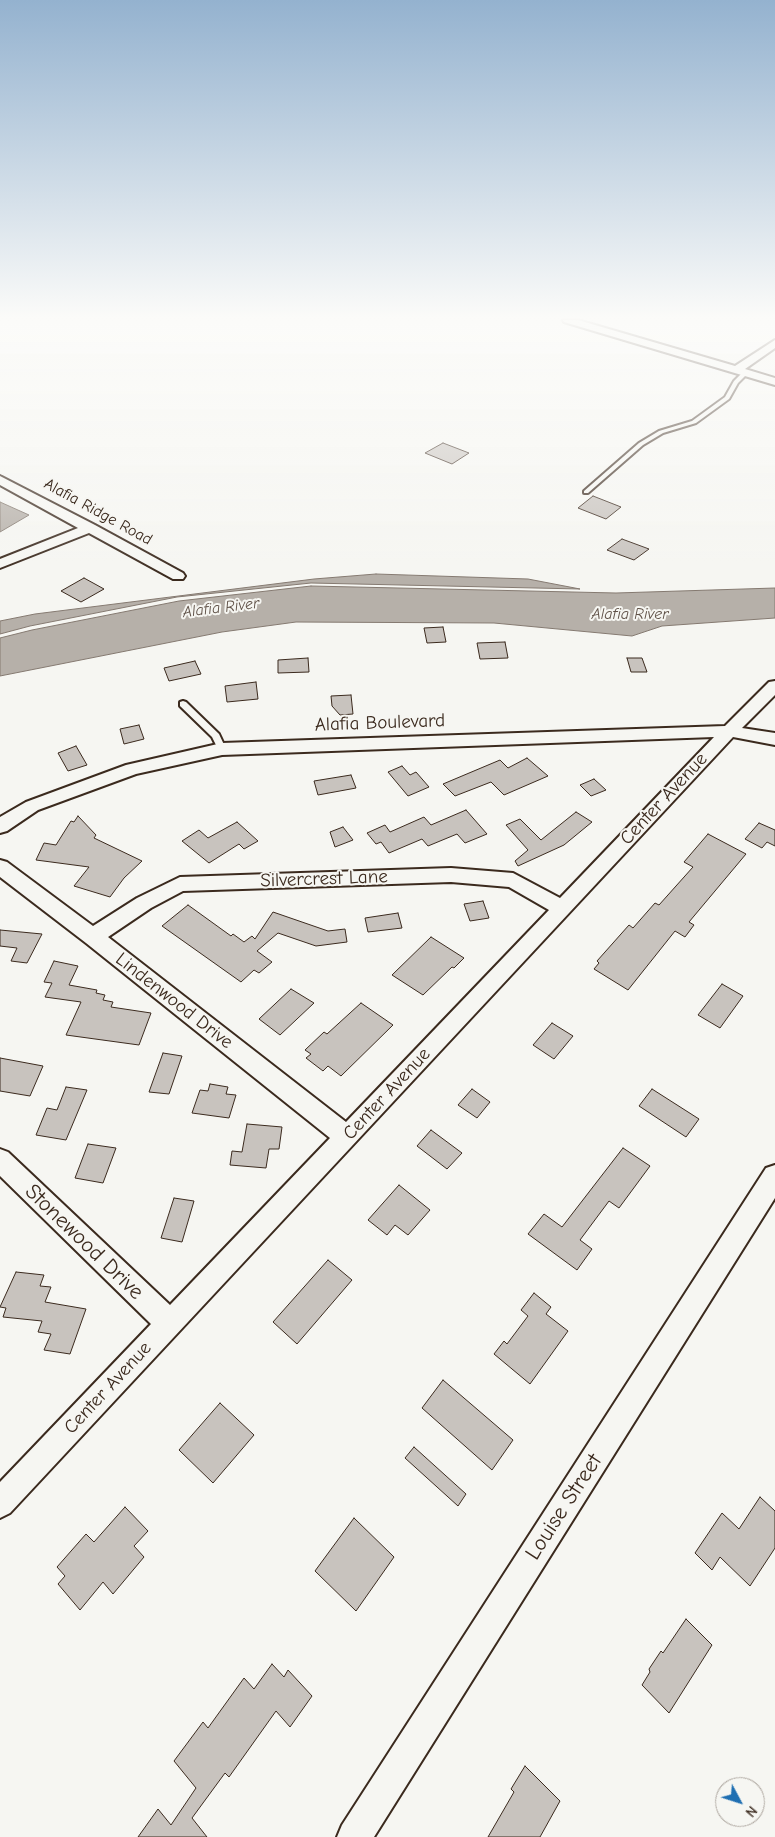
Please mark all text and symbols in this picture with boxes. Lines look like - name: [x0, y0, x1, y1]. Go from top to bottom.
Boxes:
- street label: Alafia Ridge Road: [41, 474, 155, 550]
- water label: Alafia River: [182, 594, 260, 622]
- water label: Alafia River: [591, 604, 669, 624]
- street label: Alafia Boulevard: [314, 709, 446, 737]
- street label: Center Avenue: [615, 748, 713, 850]
- street label: Silvercrest Lane: [260, 865, 388, 893]
- street label: Lindenwood Drive: [111, 948, 237, 1054]
- street label: Center Avenue: [338, 1043, 436, 1145]
- street label: Stonewood Drive: [19, 1179, 149, 1305]
- street label: Center Avenue: [59, 1337, 157, 1439]
- street label: Louise Street: [520, 1449, 608, 1565]
- north arrow: [715, 1777, 765, 1827]
- text: N: [742, 1802, 761, 1820]

